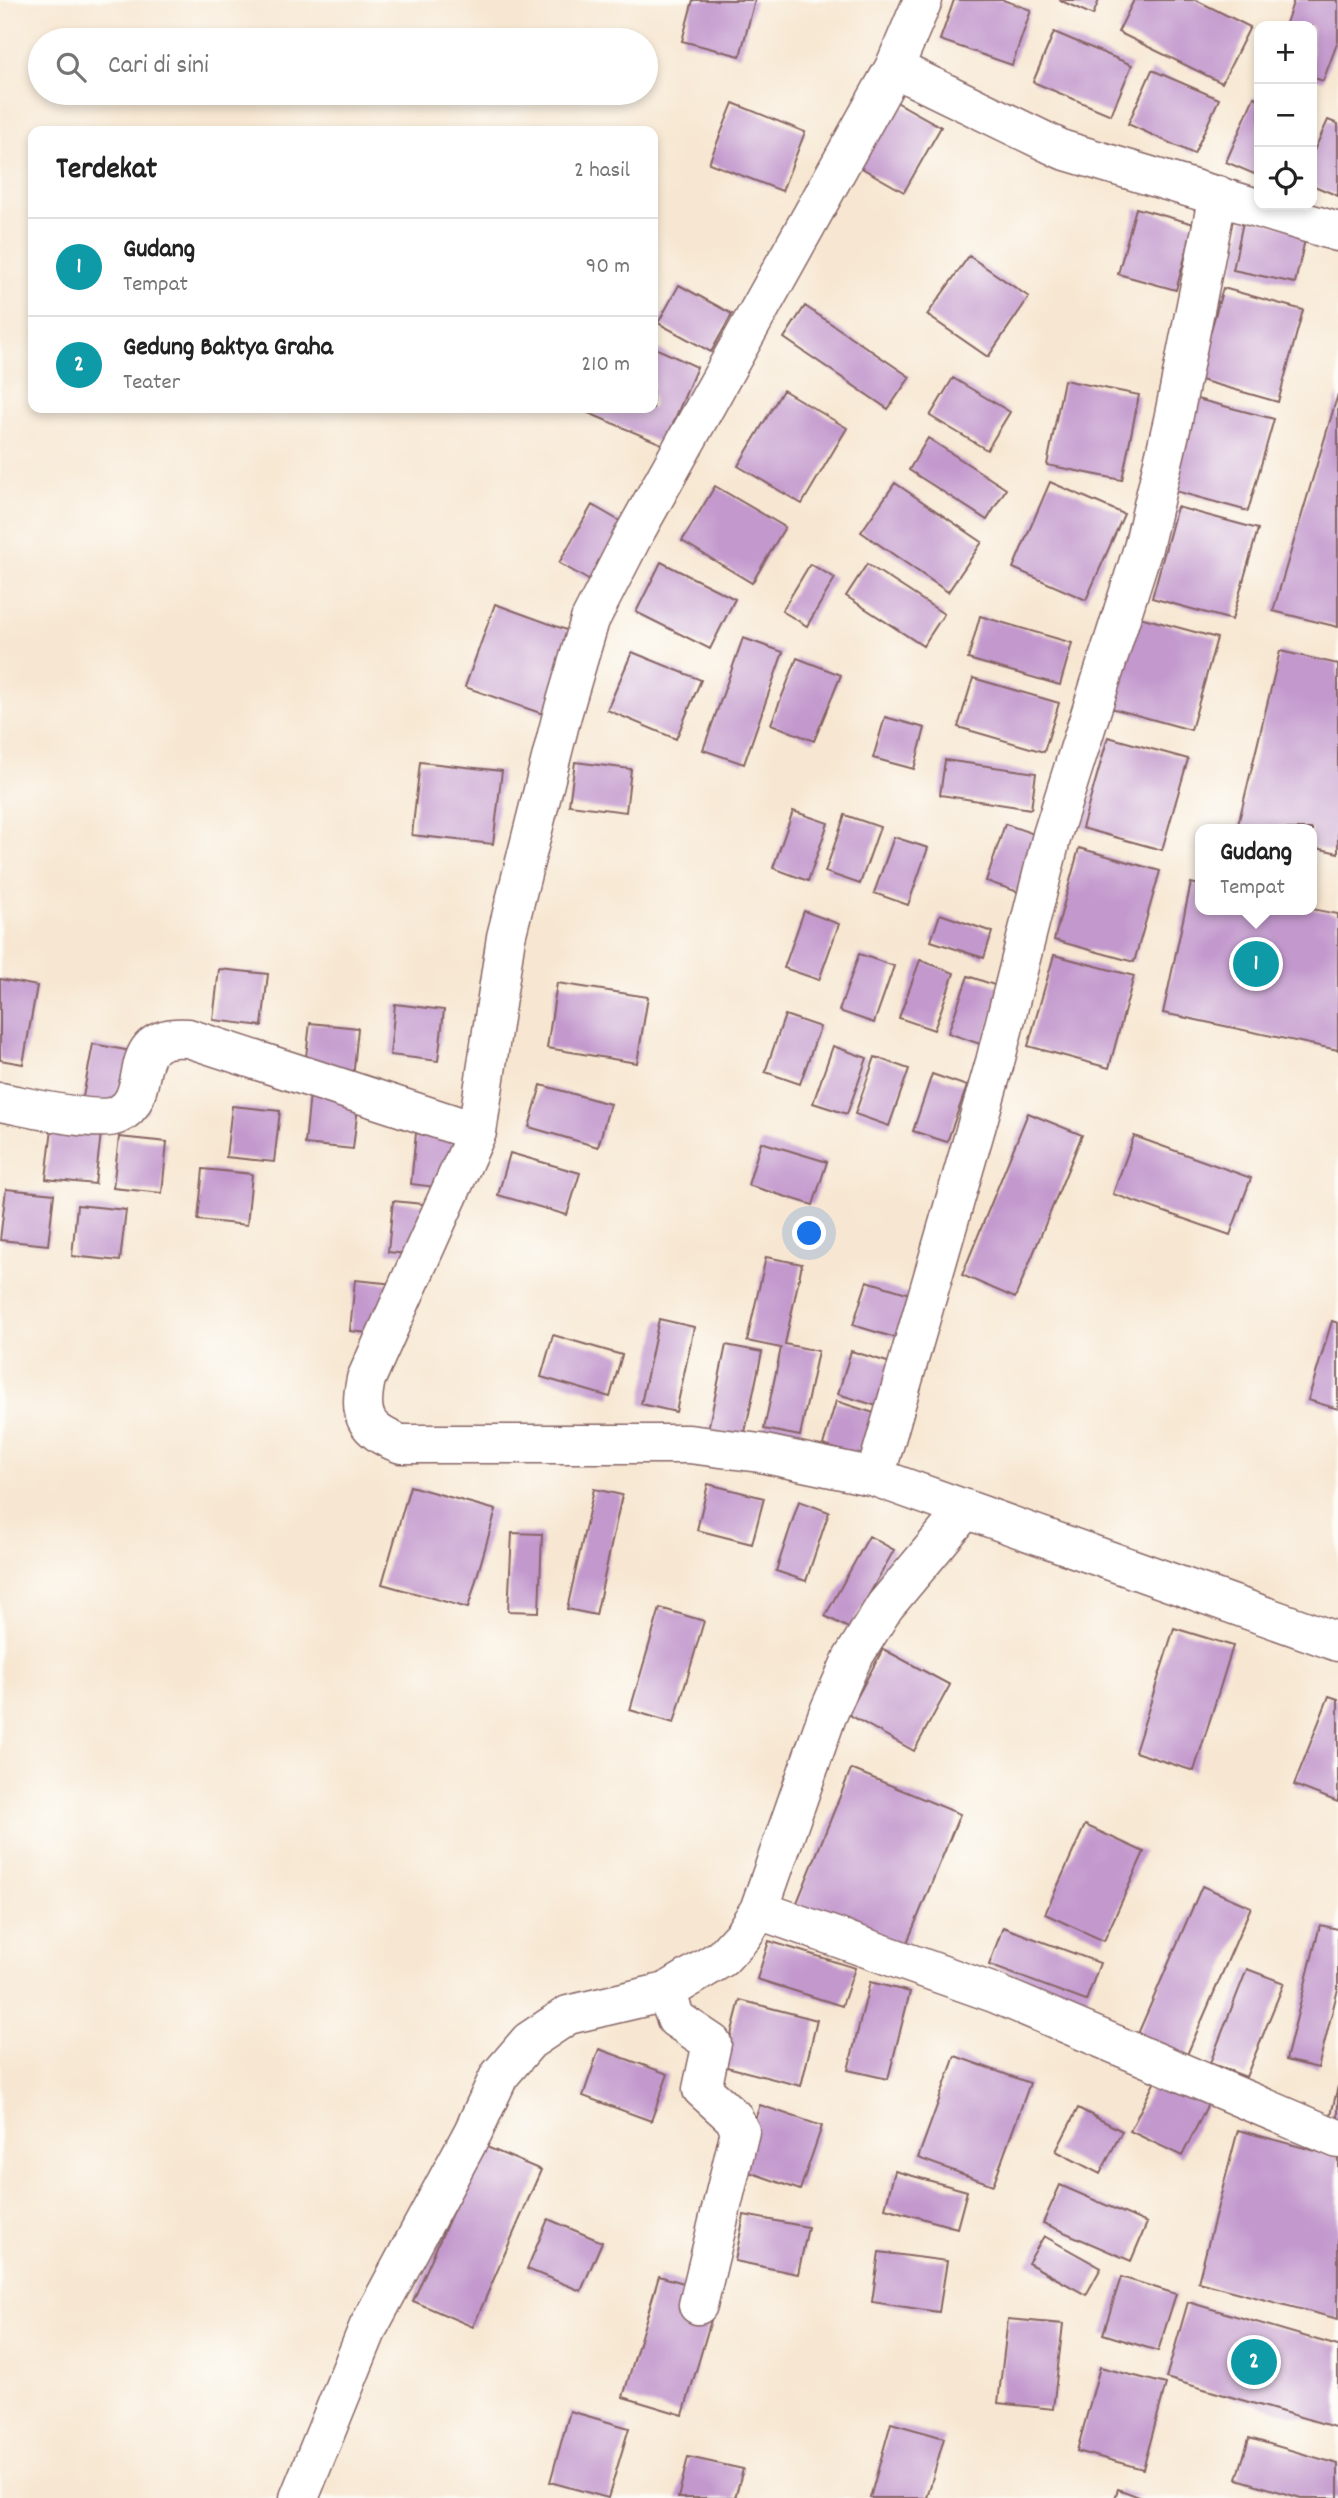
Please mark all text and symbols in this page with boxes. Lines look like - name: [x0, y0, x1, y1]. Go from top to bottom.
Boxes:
- map controls: [1254, 21, 1317, 210]
- button: +: [1254, 21, 1317, 84]
- search box: [28, 28, 658, 105]
- icon: search: [52, 48, 90, 86]
- text: Cari di sini: [108, 48, 209, 85]
- button: −: [1254, 84, 1317, 147]
- button: locate: [1254, 147, 1317, 210]
- text: Terdekat: [56, 150, 157, 193]
- text: 2 hasil: [574, 155, 630, 188]
- text: Gudang: [123, 232, 195, 269]
- text: 1: [76, 251, 82, 284]
- text: 90 m: [586, 251, 630, 284]
- text: Tempat: [123, 269, 188, 302]
- text: Gedung Baktya Graha: [123, 330, 333, 367]
- text: 2: [74, 349, 84, 382]
- text: 210 m: [581, 349, 630, 382]
- text: Teater: [123, 367, 180, 400]
- popup: [1195, 824, 1317, 915]
- text: Gudang: [1220, 835, 1292, 872]
- text: Tempat: [1220, 872, 1285, 905]
- pin: 1: [1233, 938, 1279, 990]
- your location: [792, 1216, 826, 1250]
- pin: 2: [1231, 2336, 1277, 2388]

